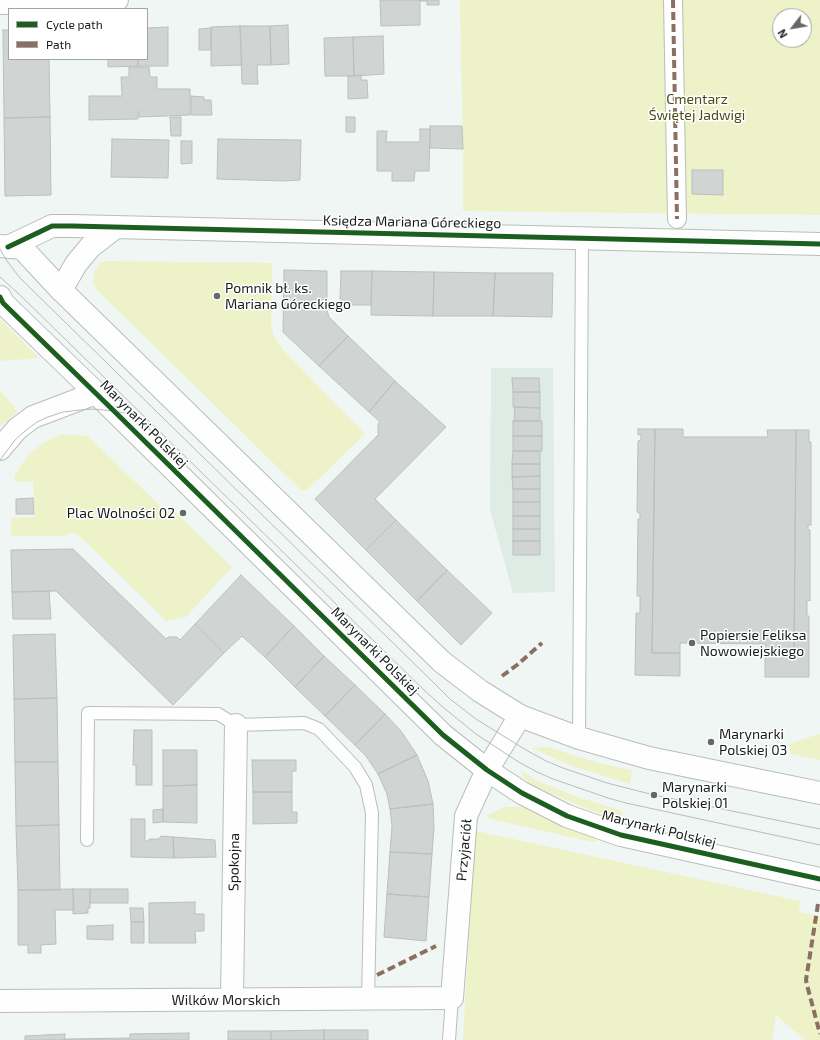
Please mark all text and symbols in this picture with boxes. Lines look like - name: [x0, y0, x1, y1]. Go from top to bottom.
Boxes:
- legend: [8, 8, 148, 60]
- north arrow: [772, 8, 812, 48]
- text: Cycle path: [46, 17, 103, 31]
- text: N: [775, 27, 790, 41]
- text: Path: [46, 37, 71, 51]
- park label: Cmentarz Świętej Jadwigi: [649, 91, 745, 124]
- street label: Księdza Mariana Góreckiego: [323, 212, 501, 232]
- place label: Pomnik bł. ks. Mariana Góreckiego: [225, 280, 351, 312]
- marker: Pomnik bł. ks. Mariana Góreckiego: [212, 291, 222, 301]
- street label: Marynarki Polskiej: [97, 377, 191, 471]
- place label: Plac Wolności 02: [67, 505, 175, 521]
- marker: Plac Wolności 02: [178, 508, 188, 518]
- street label: Marynarki Polskiej: [328, 604, 422, 698]
- place label: Popiersie Feliksa Nowowiejskiego: [700, 627, 806, 660]
- marker: Popiersie Feliksa Nowowiejskiego: [687, 638, 697, 648]
- place label: Marynarki Polskiej 03: [719, 726, 787, 758]
- marker: Marynarki Polskiej 03: [706, 737, 716, 747]
- place label: Marynarki Polskiej 01: [662, 779, 728, 812]
- marker: Marynarki Polskiej 01: [649, 790, 659, 800]
- street label: Marynarki Polskiej: [600, 807, 718, 851]
- street label: Przyjaciół: [453, 818, 475, 882]
- street label: Spokojna: [225, 833, 243, 891]
- street label: Wilków Morskich: [172, 992, 280, 1008]

